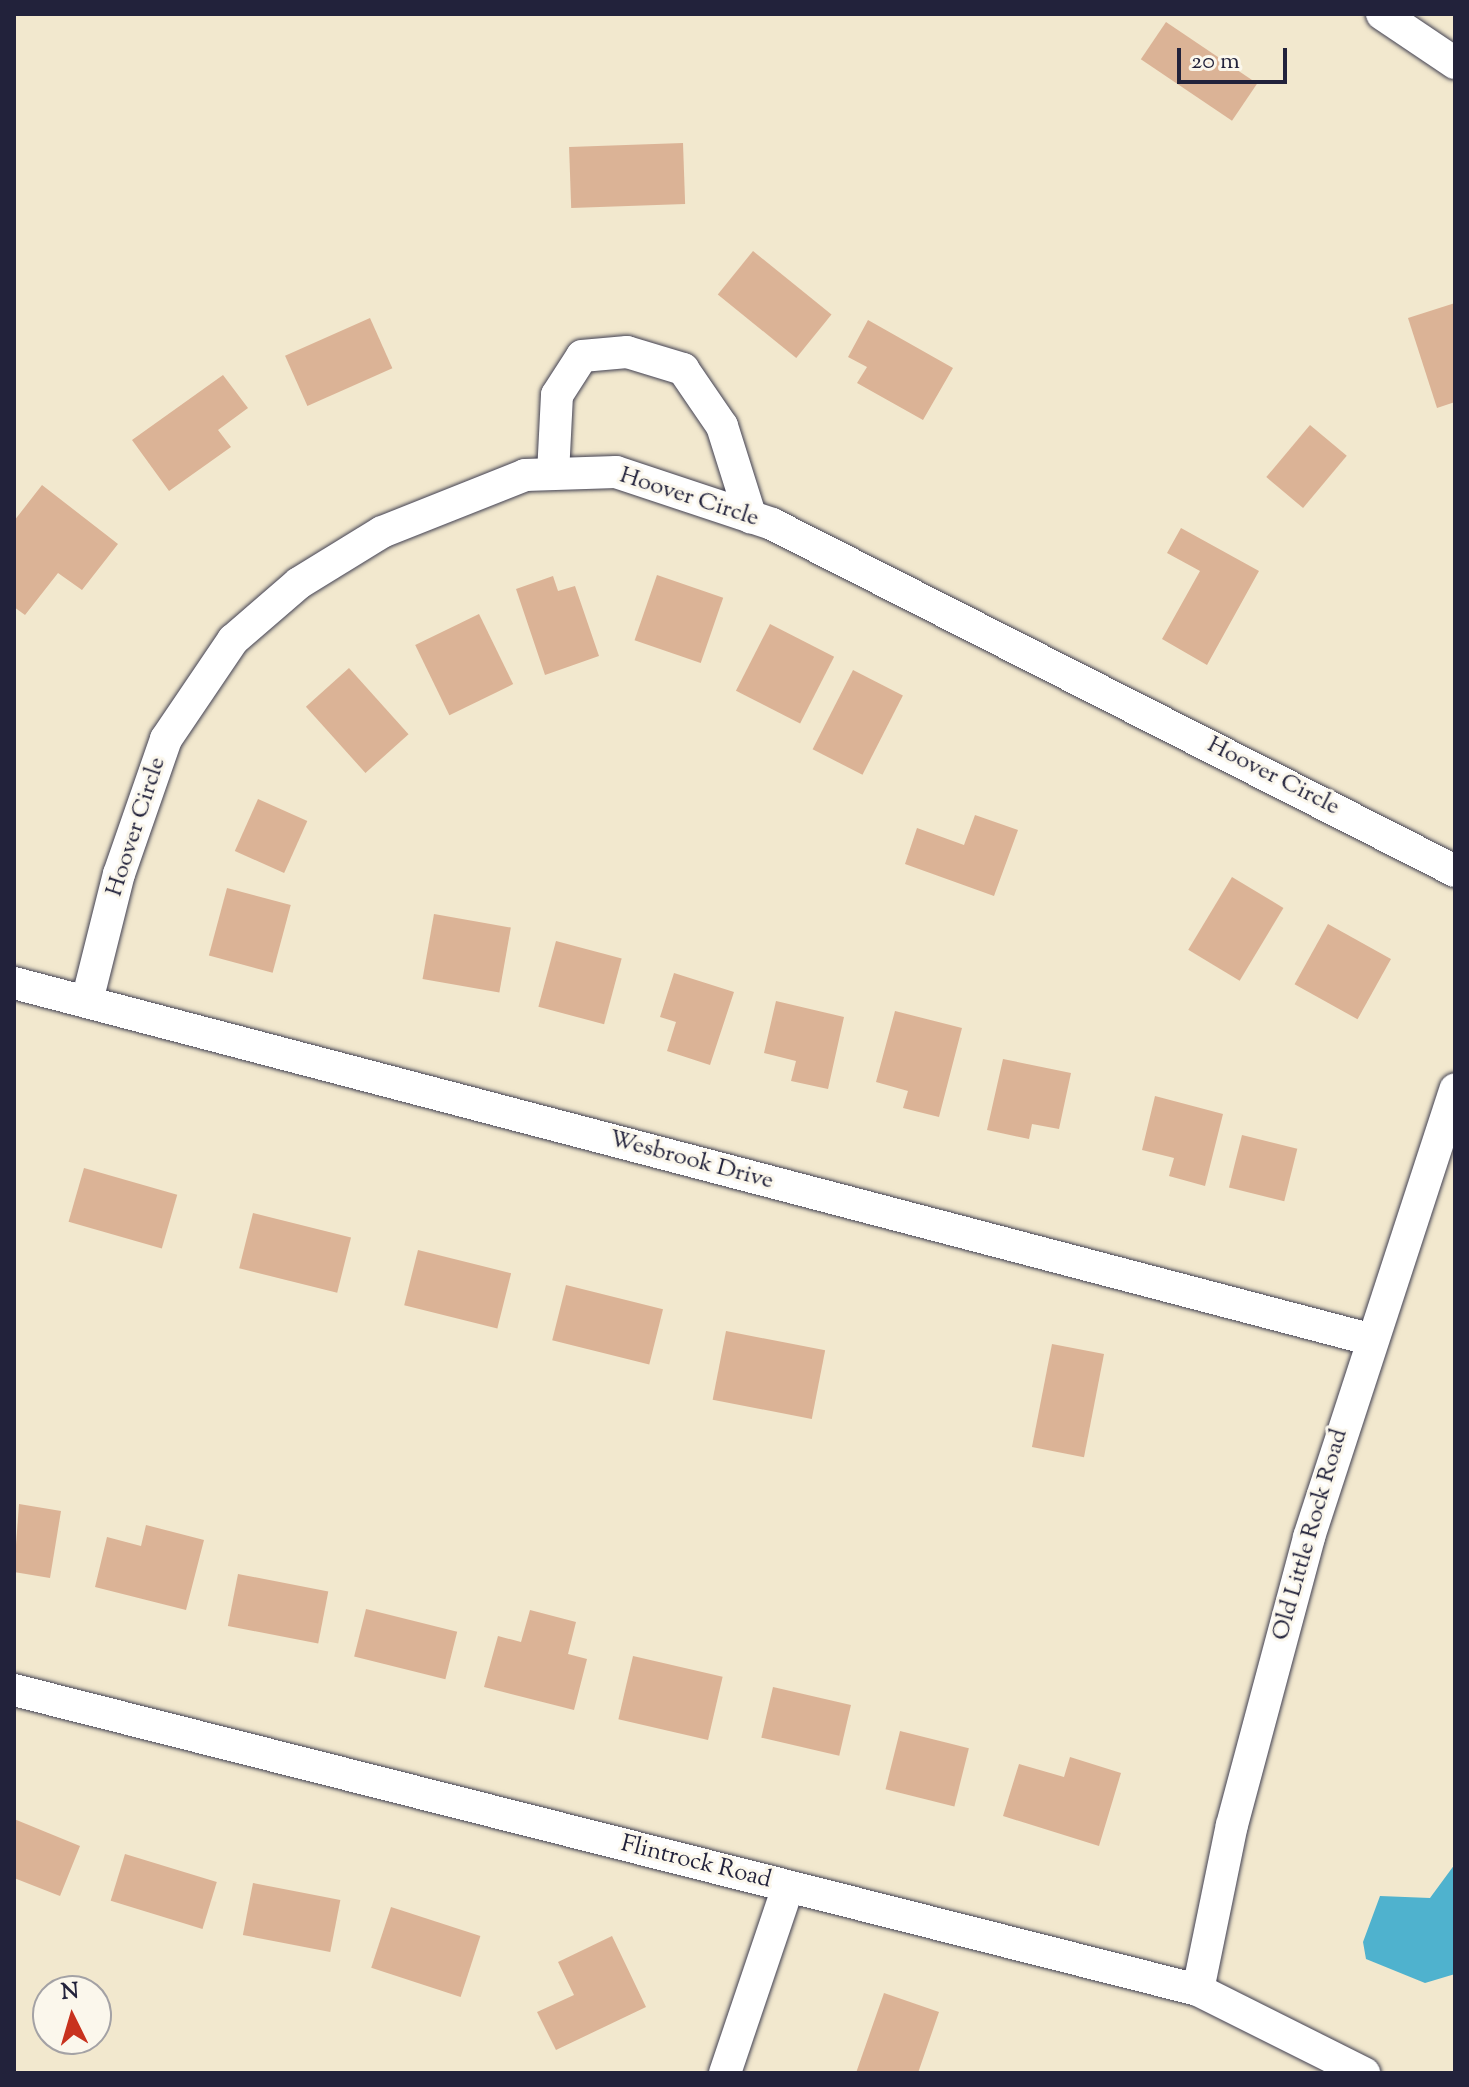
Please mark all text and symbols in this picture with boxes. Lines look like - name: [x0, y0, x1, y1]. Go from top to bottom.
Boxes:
- scale bar: [1181, 32, 1291, 82]
- text: 20 m: [1191, 45, 1240, 79]
- street label: Hoover Circle: [616, 462, 762, 534]
- street label: Hoover Circle: [1202, 731, 1344, 823]
- street label: Hoover Circle: [101, 754, 173, 900]
- street label: Wesbrook Drive: [606, 1125, 776, 1197]
- street label: Old Little Rock Road: [1267, 1426, 1355, 1644]
- street label: Flintrock Road: [618, 1830, 774, 1896]
- north arrow: [32, 1975, 112, 2055]
- text: N: [60, 1976, 80, 2010]

